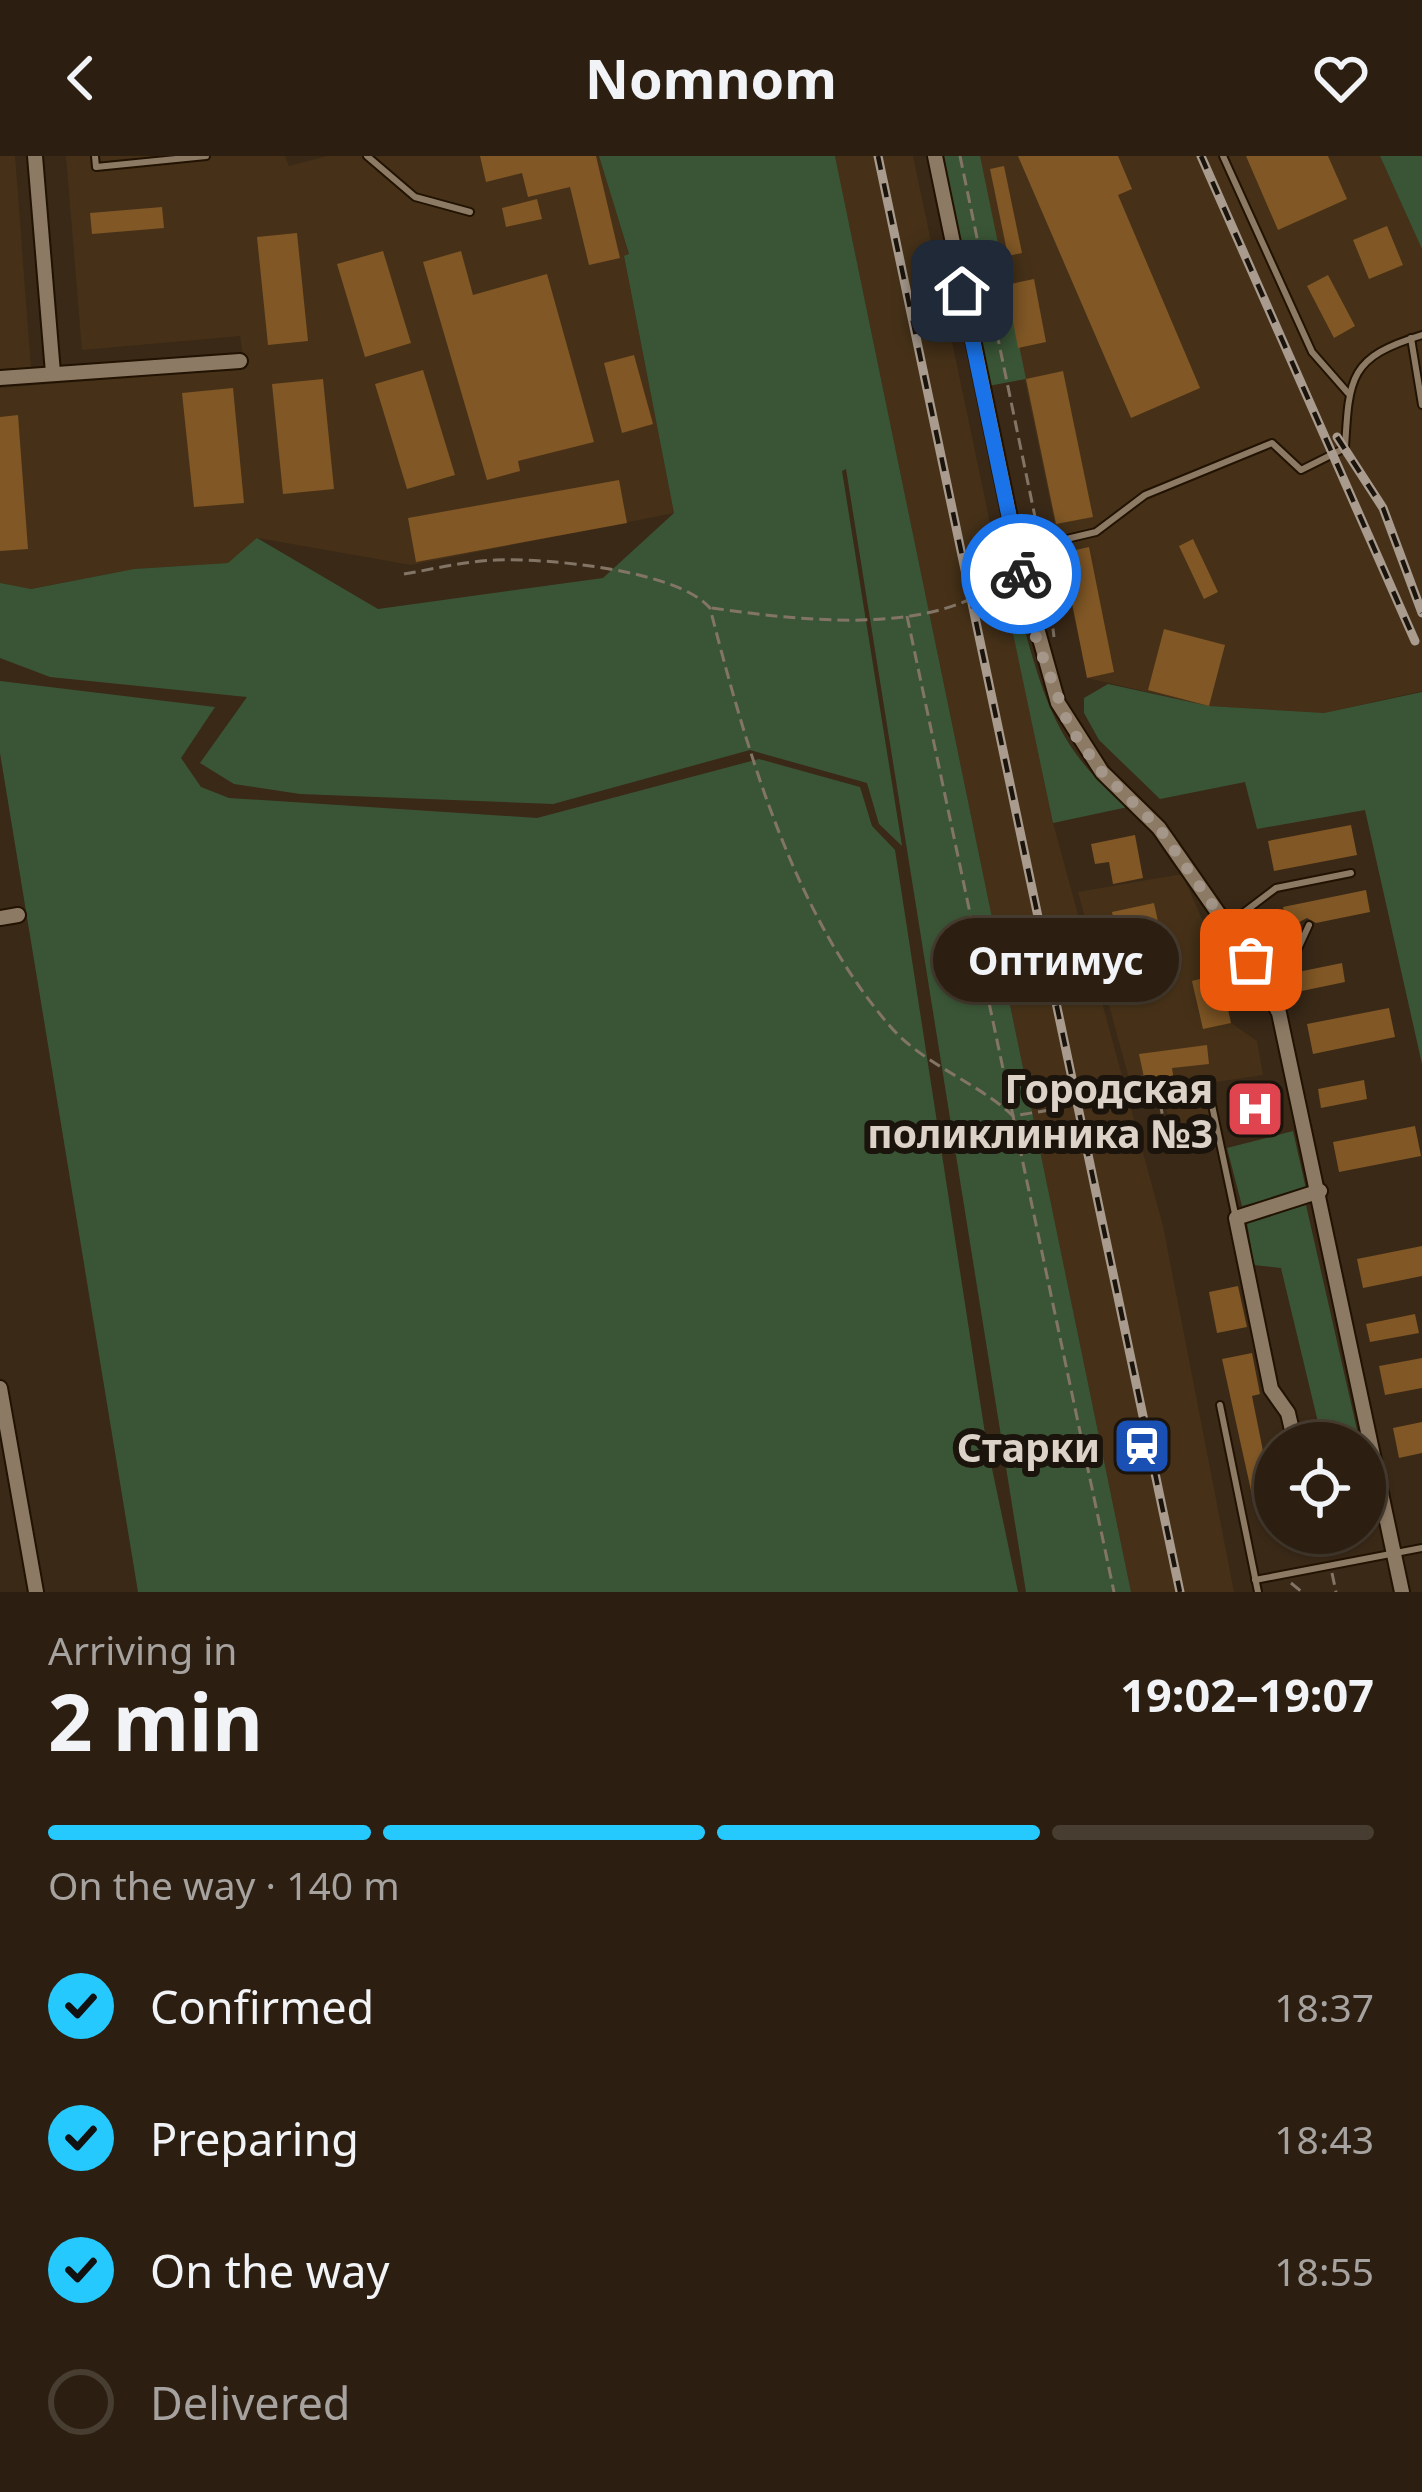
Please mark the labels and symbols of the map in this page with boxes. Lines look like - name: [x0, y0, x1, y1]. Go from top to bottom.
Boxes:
- pin: [911, 240, 1013, 342]
- courier: [961, 514, 1081, 634]
- pin: [1200, 909, 1302, 1011]
- callout: Оптимус: [933, 918, 1179, 1002]
- place label: Городская поликлиника №3: [867, 1061, 1213, 1159]
- hospital icon: Городская поликлиника №3: [1224, 1078, 1286, 1140]
- station icon: Старки: [1111, 1415, 1173, 1477]
- place label: Старки: [957, 1420, 1100, 1473]

